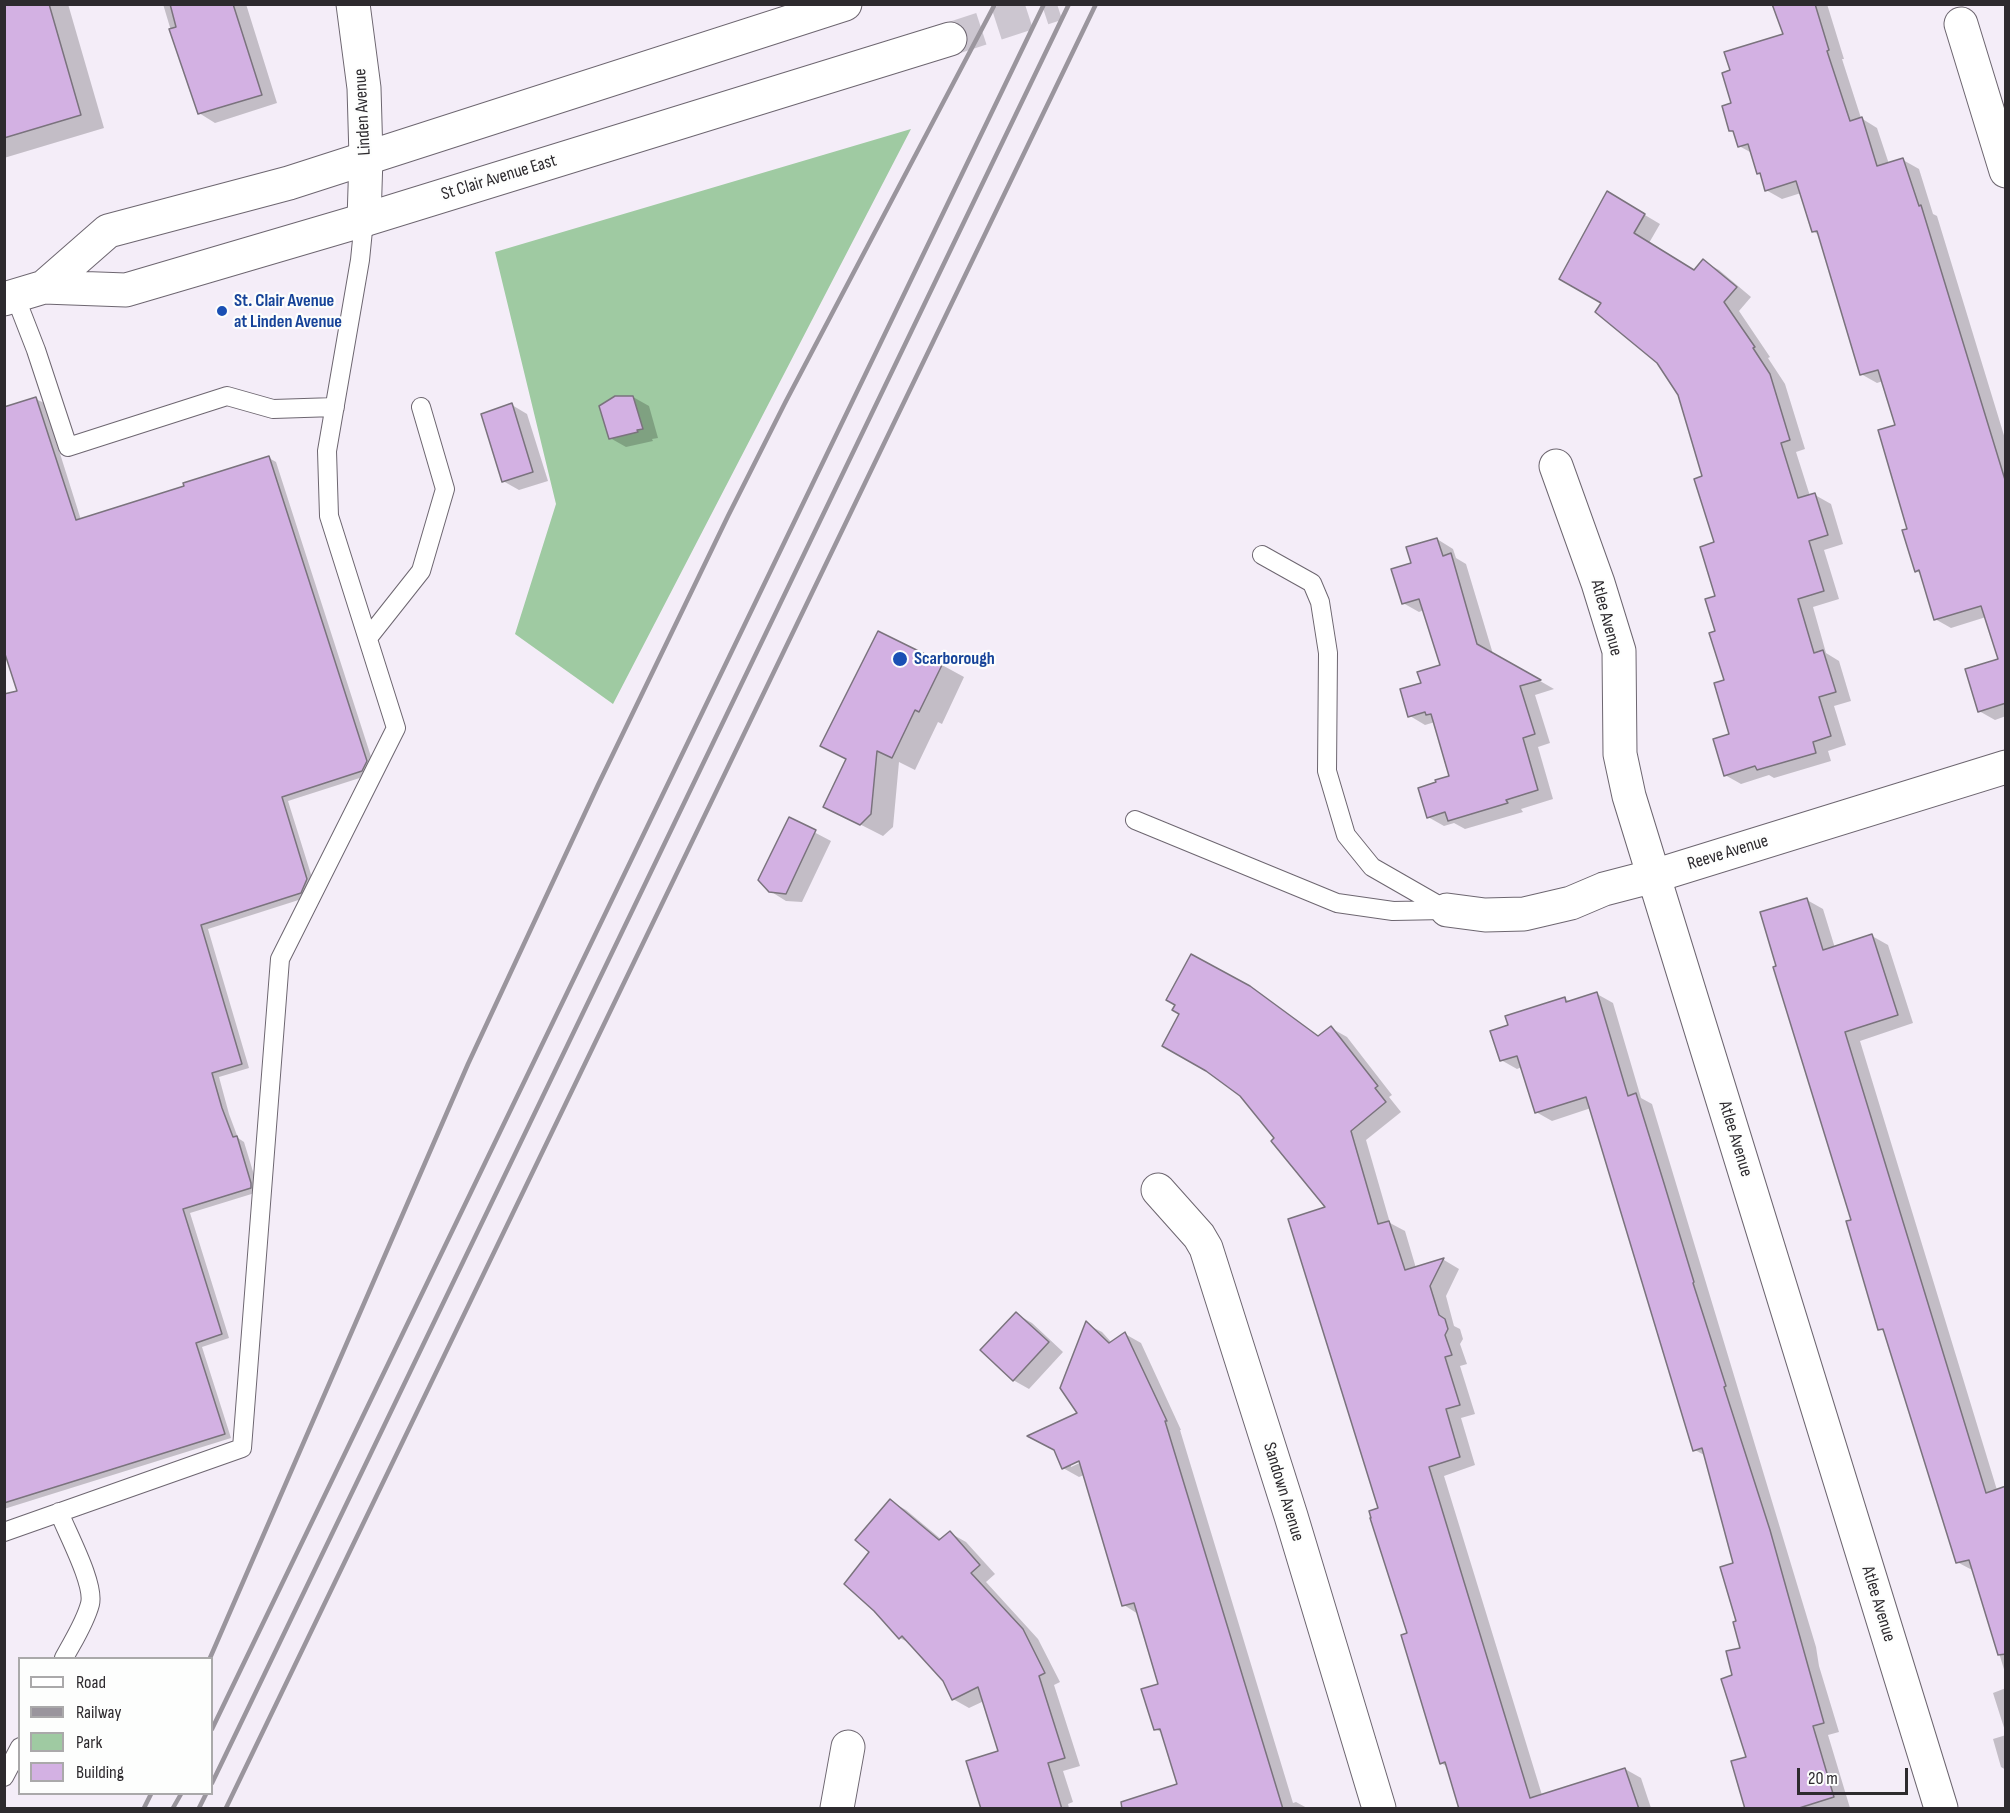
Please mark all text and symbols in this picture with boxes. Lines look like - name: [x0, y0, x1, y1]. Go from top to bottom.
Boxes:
- street label: Linden Avenue: [350, 68, 376, 156]
- street label: St Clair Avenue East: [439, 150, 559, 206]
- place label: St. Clair Avenue at Linden Avenue: [234, 290, 342, 332]
- marker: St. Clair Avenue at Linden Avenue: [215, 304, 229, 318]
- street label: Atlee Avenue: [1585, 578, 1627, 658]
- place label: Scarborough: [914, 648, 995, 670]
- marker: Scarborough: [891, 650, 909, 668]
- street label: Reeve Avenue: [1685, 830, 1771, 876]
- street label: Atlee Avenue: [1713, 1099, 1757, 1179]
- street label: Sandown Avenue: [1258, 1440, 1308, 1544]
- street label: Atlee Avenue: [1856, 1564, 1900, 1644]
- legend: [18, 1657, 213, 1795]
- text: Road: [76, 1672, 106, 1693]
- text: Railway: [76, 1702, 121, 1723]
- text: Park: [76, 1732, 102, 1753]
- scale bar: [1800, 1756, 1911, 1794]
- text: Building: [76, 1762, 124, 1783]
- text: 20 m: [1808, 1768, 1838, 1789]

